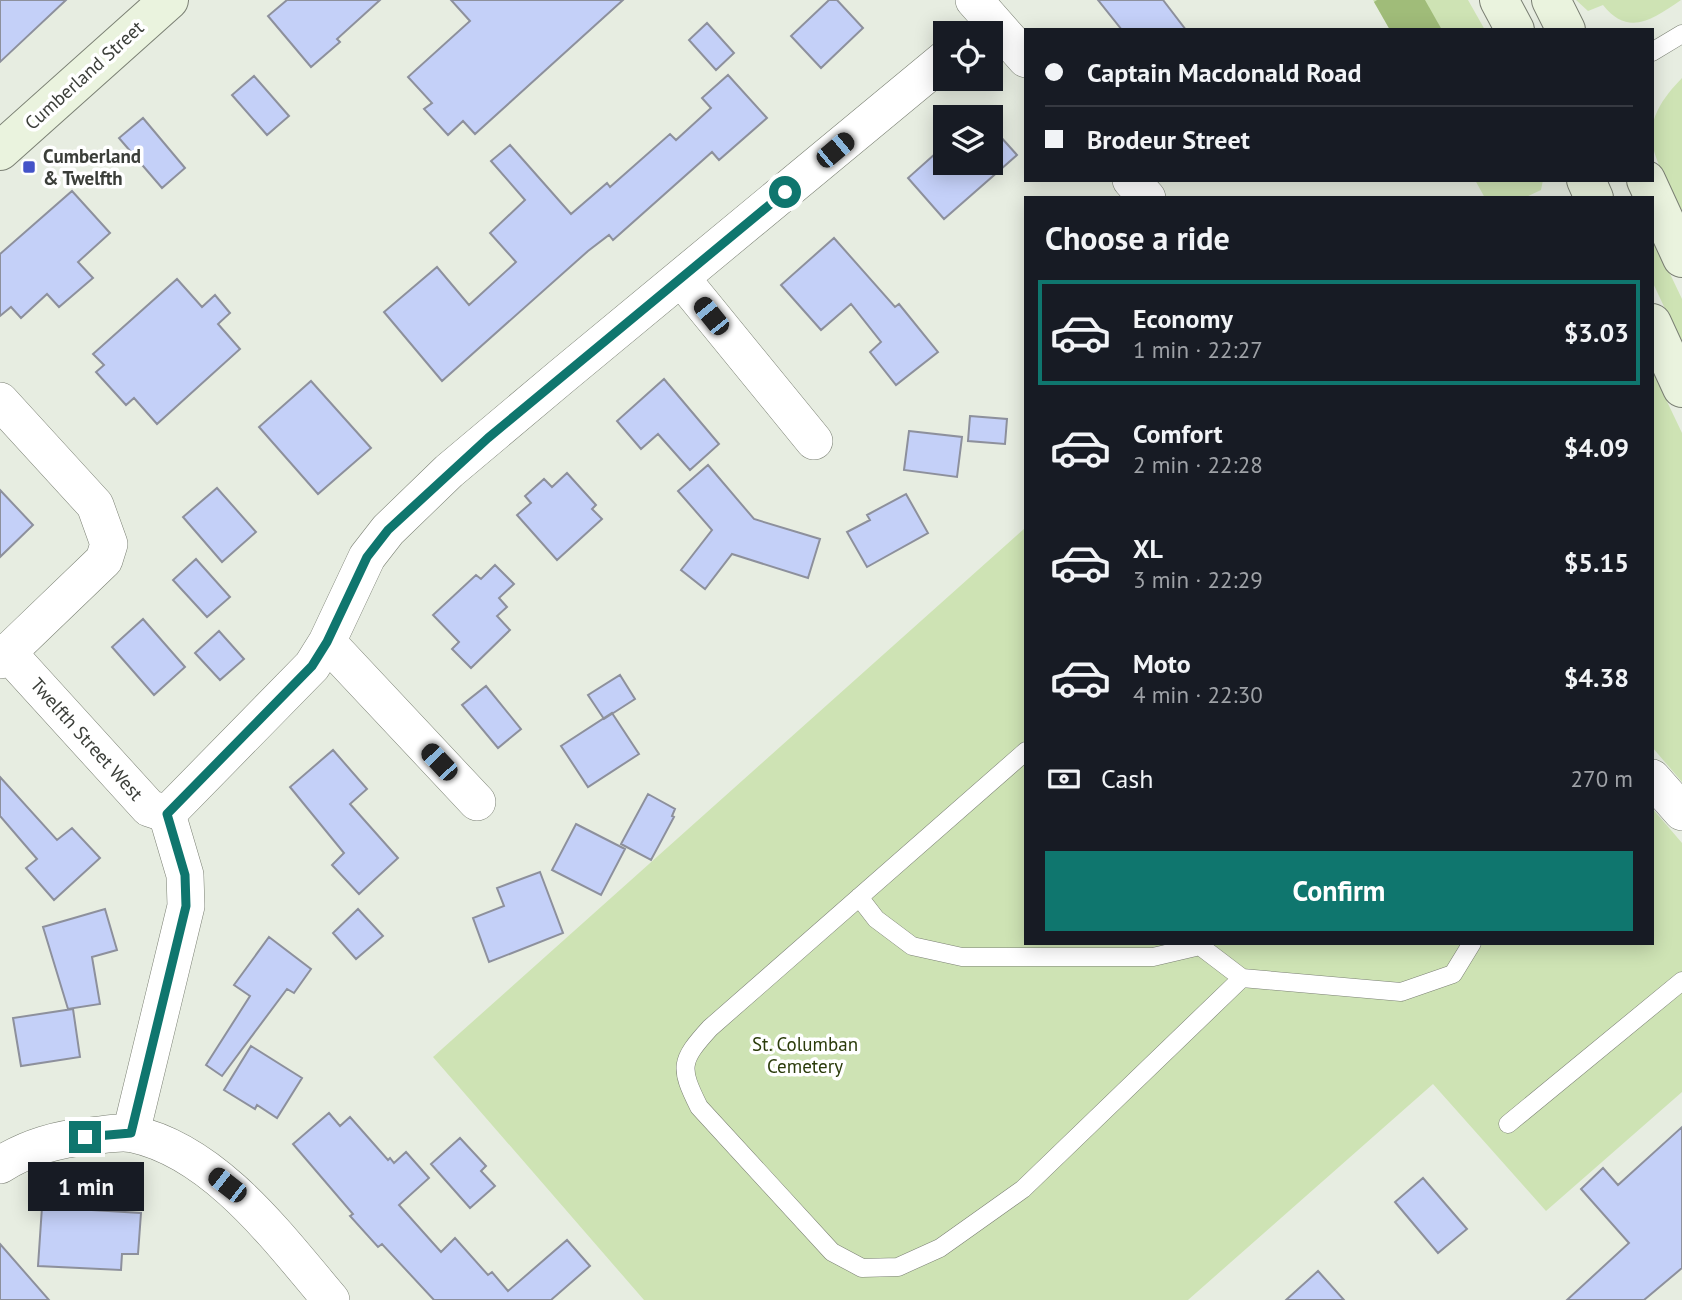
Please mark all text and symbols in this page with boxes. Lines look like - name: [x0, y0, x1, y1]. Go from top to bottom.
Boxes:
- street label: Cumberland Street: [20, 15, 149, 135]
- map controls: [933, 21, 1003, 175]
- button: locate: [933, 21, 1003, 91]
- text: Captain Macdonald Road: [1087, 56, 1361, 89]
- button: layers: [933, 105, 1003, 175]
- text: Brodeur Street: [1087, 123, 1250, 156]
- car: [813, 128, 858, 172]
- place label: Cumberland & Twelfth: [43, 144, 141, 190]
- marker: Cumberland & Twelfth: [21, 159, 37, 175]
- route start: [769, 176, 801, 208]
- text: Choose a ride: [1045, 217, 1230, 259]
- car: [690, 293, 733, 339]
- icon: car: [1049, 301, 1112, 364]
- text: Economy: [1133, 302, 1233, 335]
- text: $3.03: [1564, 316, 1629, 349]
- text: 1 min · 22:27: [1133, 335, 1263, 364]
- icon: car: [1049, 416, 1112, 479]
- text: Comfort: [1133, 417, 1223, 450]
- text: $4.09: [1564, 431, 1629, 464]
- text: 2 min · 22:28: [1133, 450, 1263, 479]
- icon: car: [1049, 531, 1112, 594]
- text: XL: [1133, 532, 1163, 565]
- text: $5.15: [1564, 546, 1629, 579]
- text: 3 min · 22:29: [1133, 565, 1263, 594]
- icon: car: [1049, 646, 1112, 709]
- text: Moto: [1133, 647, 1191, 680]
- text: $4.38: [1564, 661, 1629, 694]
- street label: Twelfth Street West: [26, 673, 149, 806]
- text: 4 min · 22:30: [1133, 680, 1263, 709]
- car: [417, 739, 462, 785]
- icon: cash: [1045, 760, 1083, 798]
- text: Cash: [1101, 762, 1153, 795]
- text: 270 m: [1571, 764, 1633, 793]
- button: Confirm: [1045, 851, 1633, 931]
- park label: St. Columban Cemetery: [752, 1032, 858, 1078]
- route end: [69, 1121, 101, 1153]
- callout: 1 min: [27, 1162, 143, 1210]
- car: [204, 1164, 251, 1206]
- text: 1 min: [58, 1172, 114, 1201]

